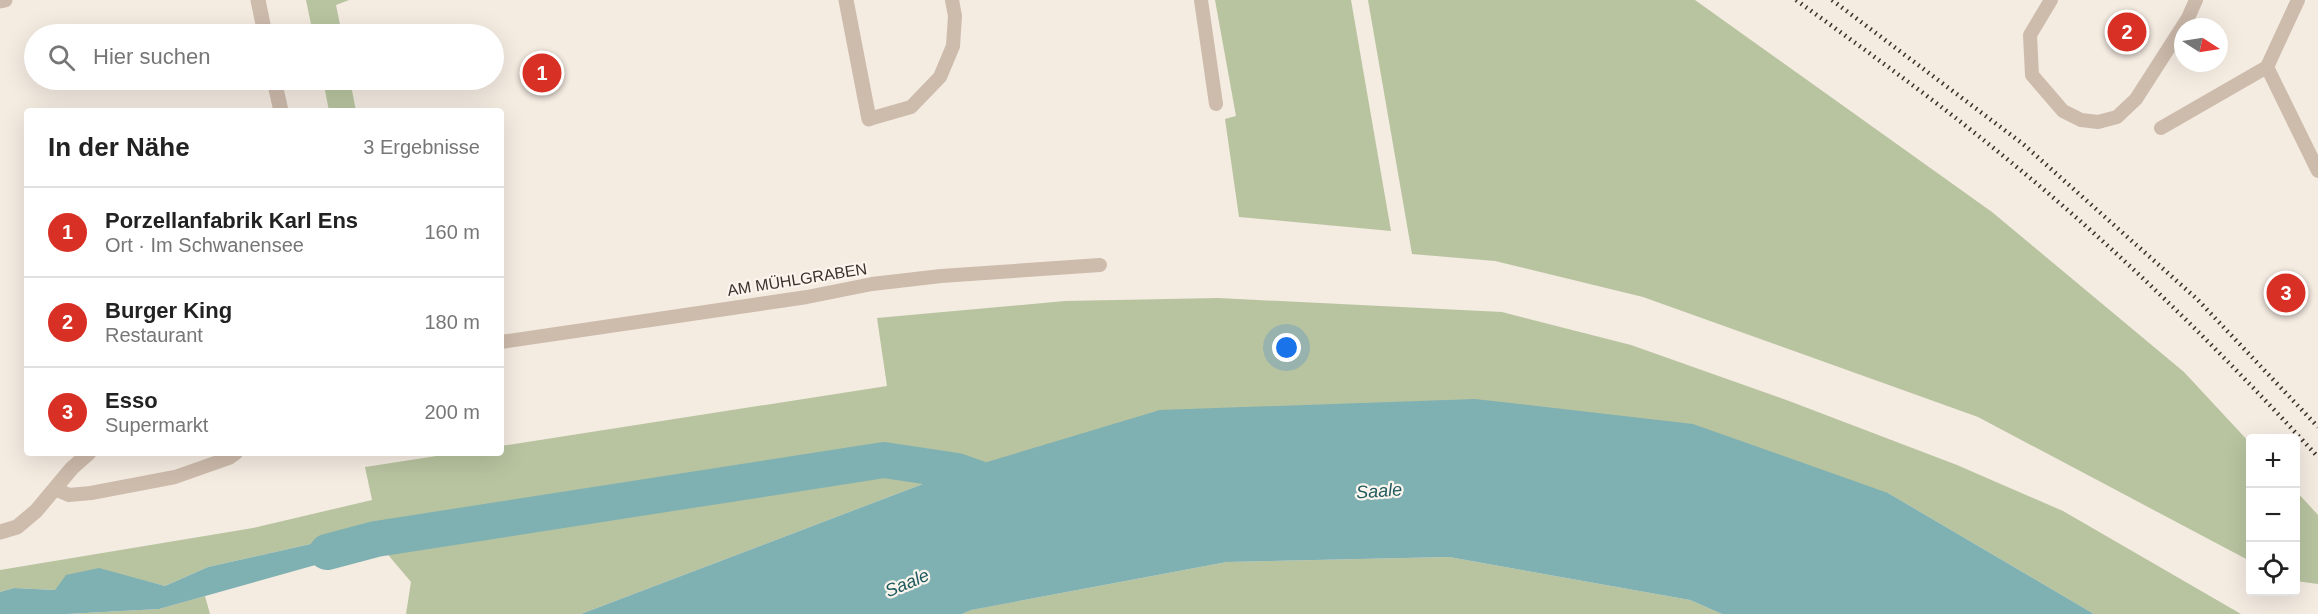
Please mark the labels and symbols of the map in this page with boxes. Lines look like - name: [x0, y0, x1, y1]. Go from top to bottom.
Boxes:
- pin: 2: [2108, 9, 2146, 54]
- north arrow: [2174, 18, 2228, 72]
- pin: 1: [522, 50, 562, 96]
- street label: AM MÜHLGRABEN: [726, 260, 868, 299]
- pin: 3: [2266, 270, 2306, 316]
- your location: [1272, 333, 1301, 362]
- water label: Saale: [1355, 479, 1403, 503]
- water label: Saale: [882, 565, 932, 601]

